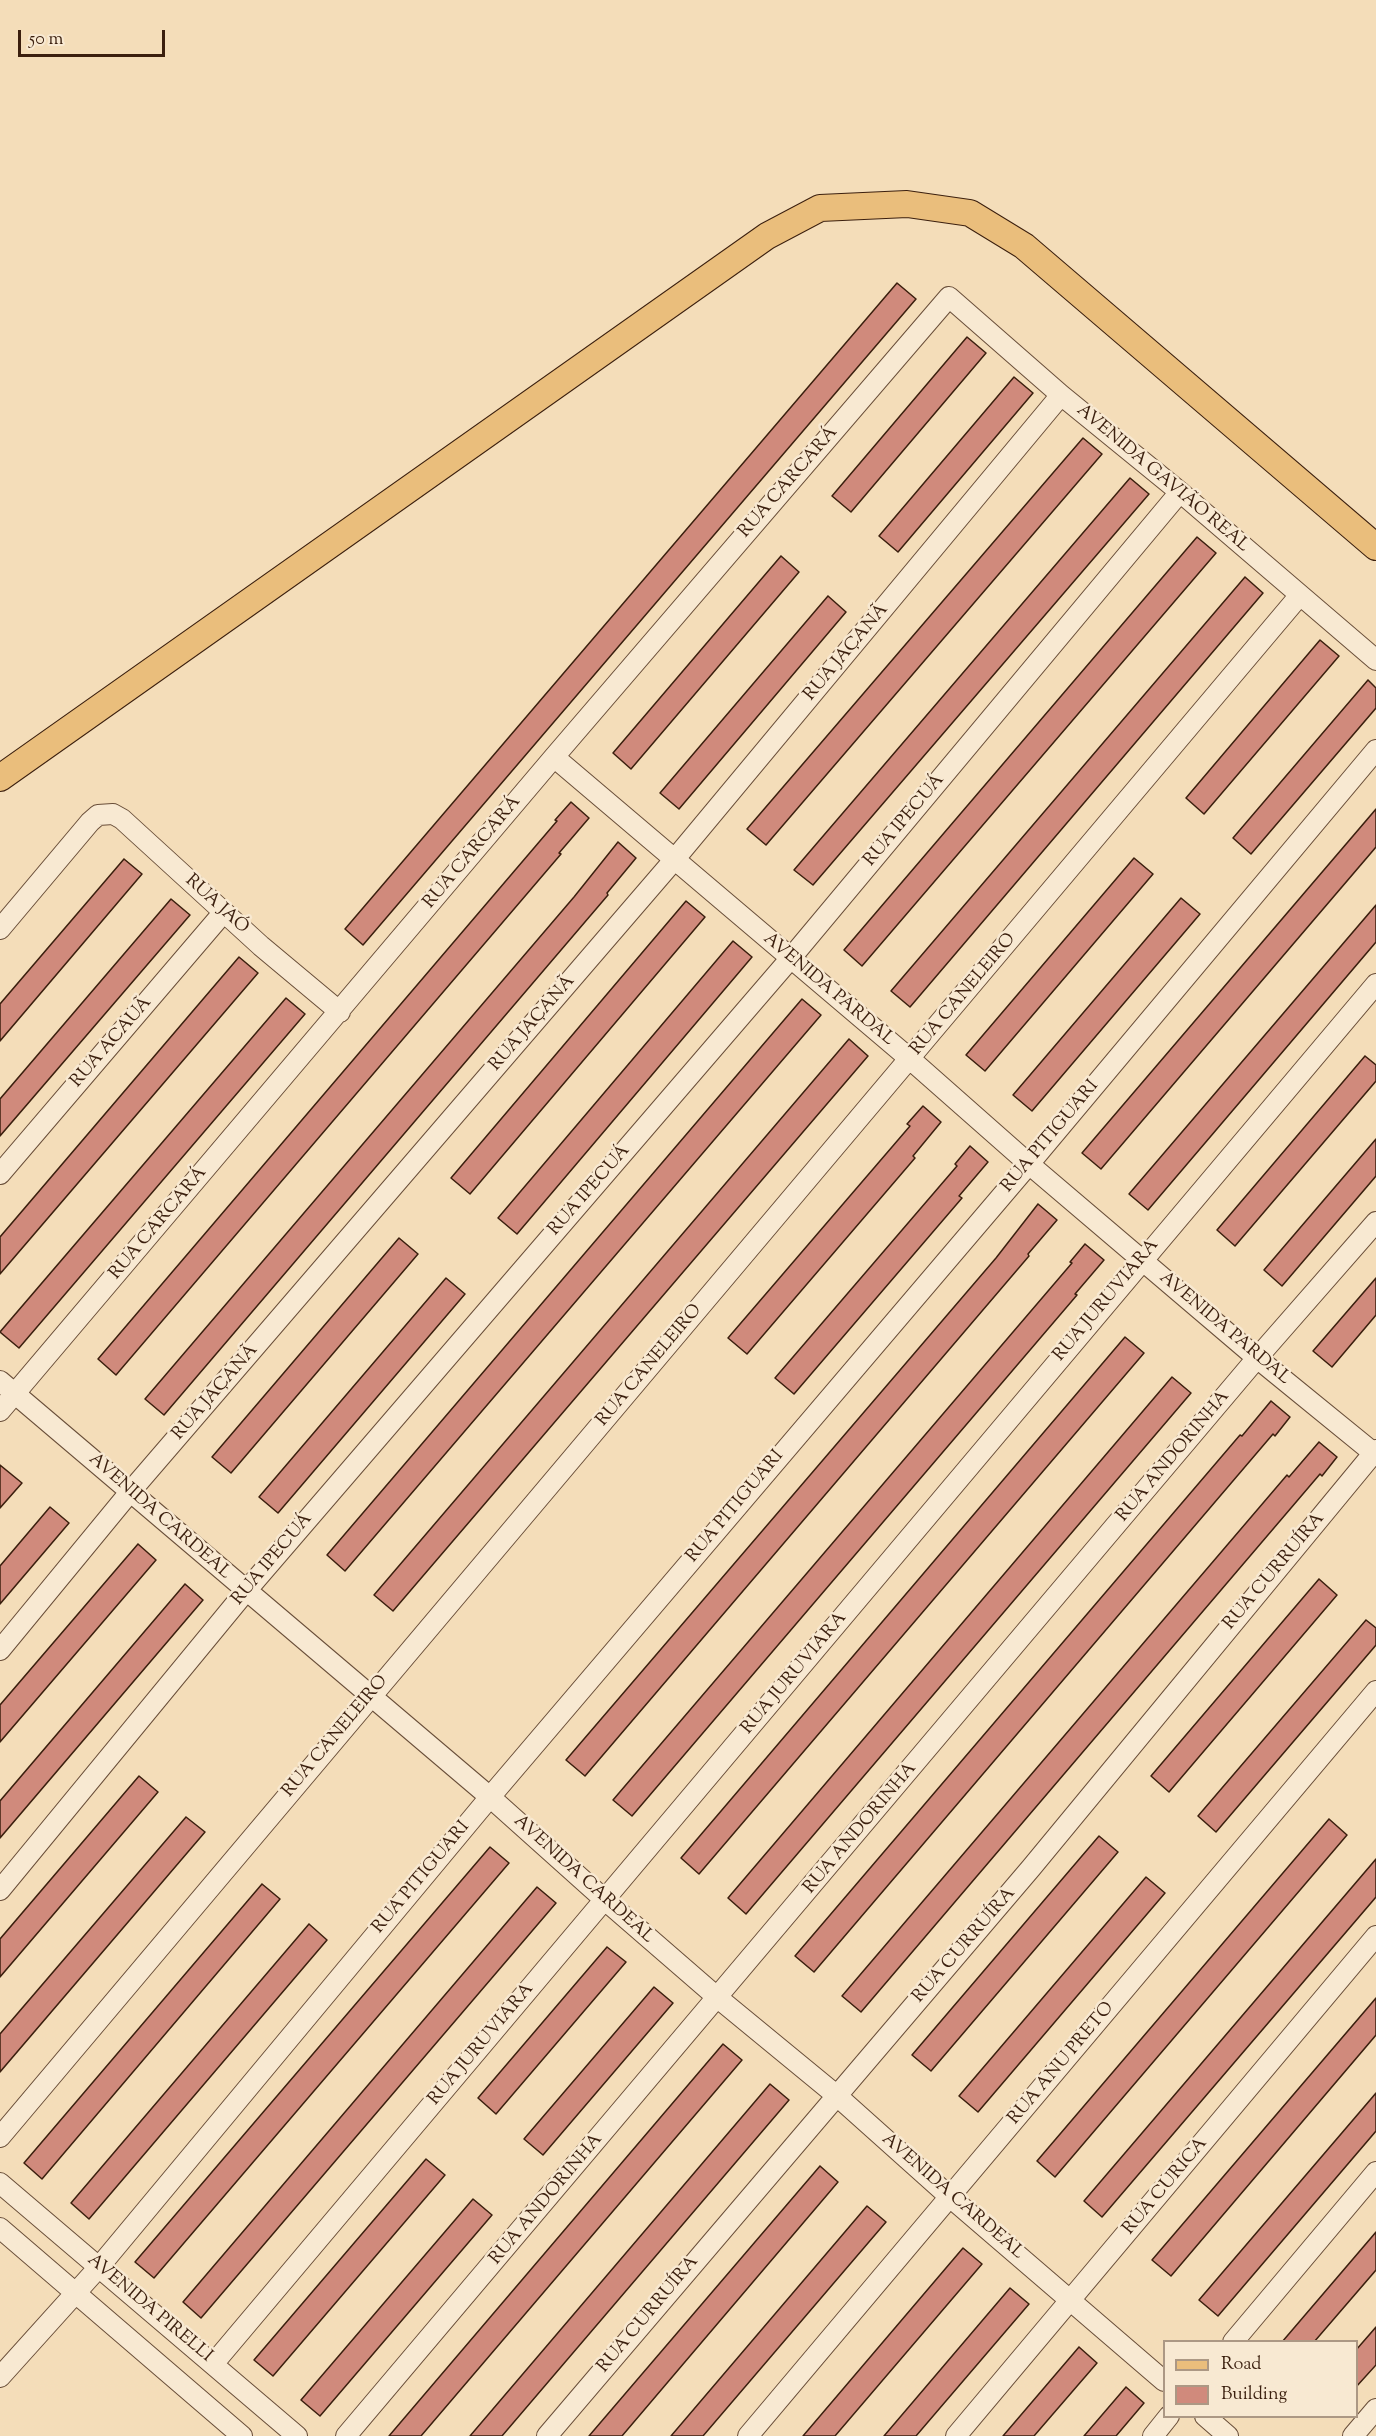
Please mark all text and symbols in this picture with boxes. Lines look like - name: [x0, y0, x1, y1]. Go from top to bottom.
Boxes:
- scale bar: [21, 18, 168, 56]
- text: 50 m: [29, 27, 63, 53]
- street label: AVENIDA GAVIÃO REAL: [1071, 400, 1253, 558]
- street label: RUA CARCARÁ: [735, 423, 843, 543]
- street label: RUA JAÇANÃ: [800, 600, 894, 706]
- street label: RUA IPECUÁ: [860, 771, 950, 871]
- street label: RUA CARCARÁ: [420, 792, 526, 914]
- street label: RUA JAÓ: [180, 871, 252, 939]
- street label: AVENIDA PARDAL: [758, 929, 898, 1051]
- street label: RUA CANELEIRO: [907, 929, 1021, 1061]
- street label: RUA JAÇANÃ: [485, 972, 581, 1076]
- street label: RUA ACAUÃ: [67, 993, 157, 1093]
- street label: RUA PITIGUARI: [998, 1076, 1104, 1198]
- street label: RUA IPECUÁ: [545, 1141, 635, 1241]
- street label: RUA CARCARÁ: [106, 1163, 212, 1285]
- street label: RUA JURUVIARA: [1050, 1235, 1164, 1367]
- street label: AVENIDA PARDAL: [1154, 1268, 1294, 1390]
- street label: RUA CANELEIRO: [593, 1300, 707, 1432]
- street label: RUA JAÇANÃ: [168, 1341, 264, 1445]
- street label: RUA ANDORINHA: [1113, 1387, 1235, 1527]
- street label: RUA PITIGUARI: [683, 1446, 789, 1568]
- street label: AVENIDA CARDEAL: [83, 1449, 235, 1585]
- street label: RUA CURRUÍRA: [1220, 1509, 1330, 1635]
- street label: RUA IPECUÁ: [228, 1510, 318, 1610]
- street label: RUA JURUVIARA: [738, 1608, 852, 1740]
- street label: RUA CANELEIRO: [279, 1671, 393, 1803]
- street label: RUA ANDORINHA: [800, 1759, 922, 1899]
- street label: AVENIDA CARDEAL: [508, 1811, 658, 1949]
- street label: RUA PITIGUARI: [369, 1817, 475, 1939]
- street label: RUA CURRUÍRA: [909, 1884, 1021, 2008]
- street label: RUA JURUVIARA: [425, 1979, 539, 2111]
- street label: RUA ANU PRETO: [1004, 1998, 1120, 2130]
- street label: AVENIDA CARDEAL: [876, 2129, 1028, 2265]
- street label: RUA ANDORINHA: [486, 2130, 608, 2270]
- street label: RUA CURICA: [1119, 2134, 1213, 2240]
- street label: AVENIDA PIRELLI: [82, 2250, 216, 2368]
- street label: RUA CURRUÍRA: [594, 2252, 704, 2378]
- legend: [1163, 2340, 1358, 2418]
- text: Road: [1221, 2352, 1261, 2378]
- text: Building: [1221, 2382, 1287, 2408]

